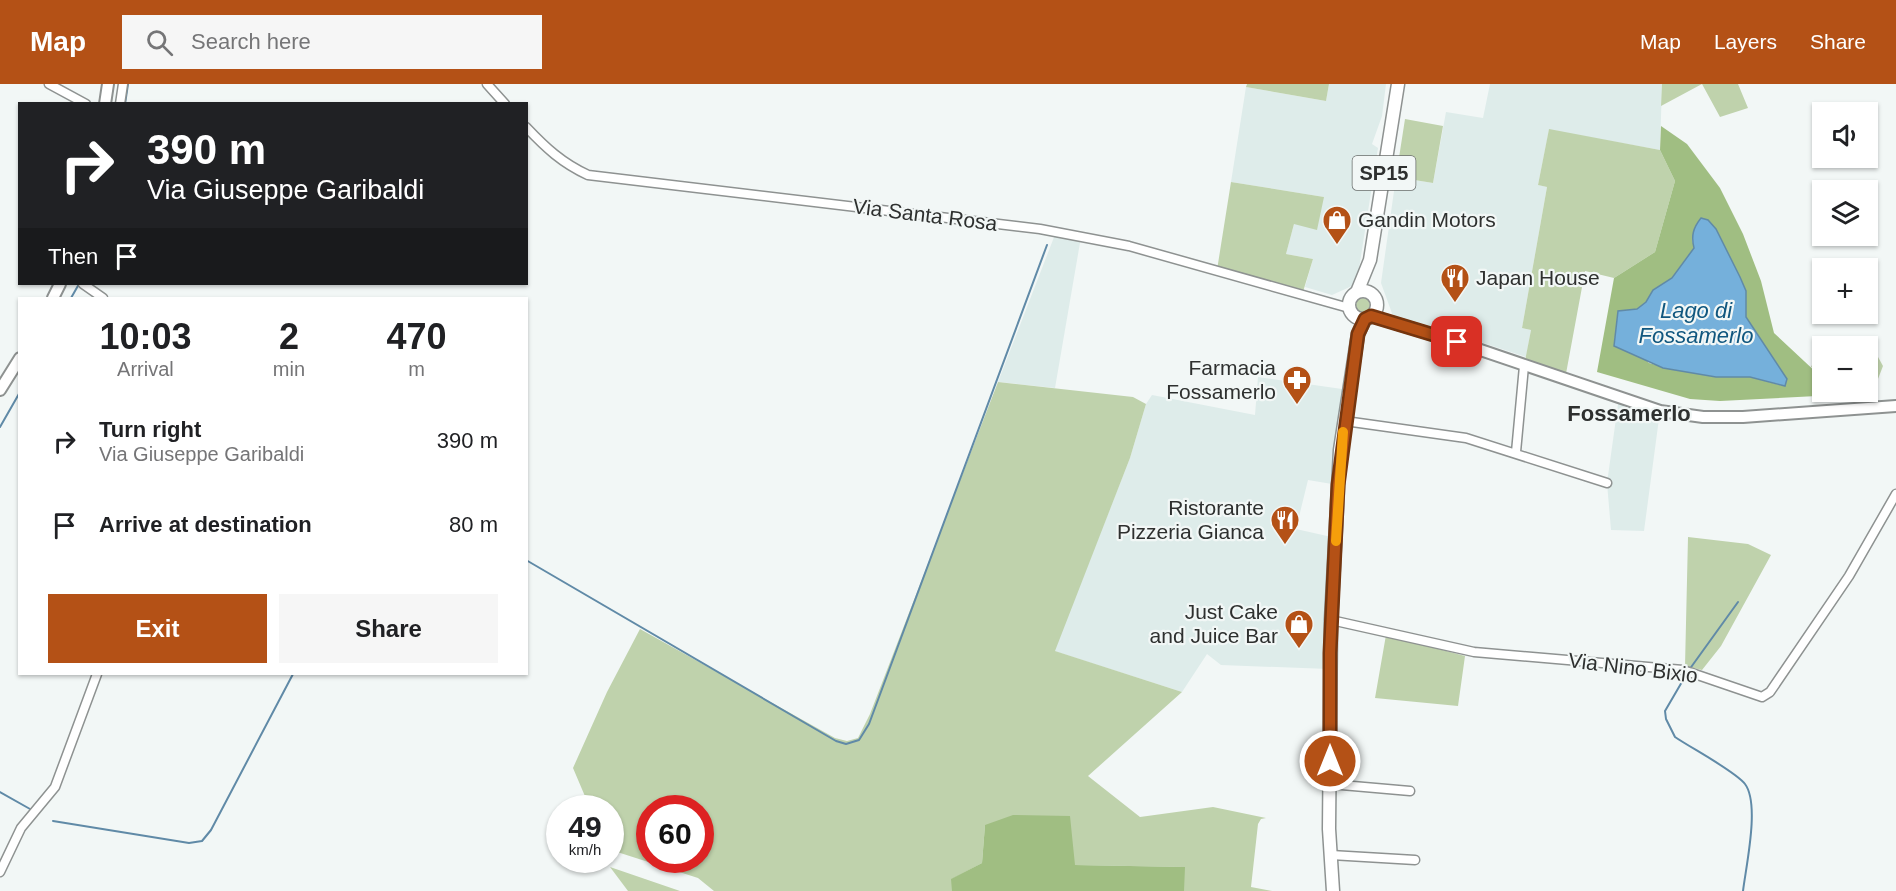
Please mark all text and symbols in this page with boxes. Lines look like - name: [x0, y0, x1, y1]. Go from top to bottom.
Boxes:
- search box: [122, 15, 542, 69]
- text: Map: [30, 26, 86, 57]
- icon: search: [143, 26, 176, 59]
- text: Search here: [191, 29, 311, 54]
- text: Map: [1640, 30, 1681, 53]
- text: Layers: [1714, 30, 1777, 53]
- text: Share: [1810, 30, 1866, 53]
- map controls: [1812, 102, 1878, 402]
- button: sound: [1812, 102, 1878, 168]
- icon: right: [48, 126, 126, 204]
- text: 390 m: [147, 126, 266, 173]
- road number: SP15: [1352, 156, 1416, 190]
- text: Via Giuseppe Garibaldi: [147, 175, 424, 205]
- button: layers: [1812, 180, 1878, 246]
- street label: Via Santa Rosa: [851, 194, 999, 235]
- shop icon: Gandin Motors: [1321, 204, 1353, 246]
- place label: Gandin Motors: [1358, 208, 1496, 231]
- icon: arrive: [110, 240, 143, 273]
- text: Then: [48, 244, 98, 269]
- button: +: [1812, 258, 1878, 324]
- restaurant icon: Japan House: [1439, 262, 1471, 304]
- place label: Japan House: [1476, 266, 1600, 289]
- water label: Lago di Fossamerlo: [1639, 298, 1753, 348]
- text: 10:03: [99, 316, 191, 357]
- text: 2: [279, 316, 299, 357]
- text: 470: [386, 316, 447, 357]
- pin: [1431, 316, 1482, 367]
- icon: arrive: [1440, 325, 1473, 358]
- button: −: [1812, 336, 1878, 402]
- place label: Farmacia Fossamerlo: [1166, 356, 1276, 403]
- text: Arrival: [117, 358, 174, 380]
- text: min: [273, 358, 305, 380]
- text: m: [408, 358, 425, 380]
- pharmacy icon: Farmacia Fossamerlo: [1281, 364, 1313, 406]
- district label: Fossamerlo: [1567, 401, 1691, 426]
- text: Turn right: [99, 417, 201, 442]
- icon: right: [48, 425, 81, 458]
- text: 390 m: [437, 428, 498, 453]
- text: Via Giuseppe Garibaldi: [99, 443, 304, 465]
- place label: Ristorante Pizzeria Gianca: [1117, 496, 1264, 543]
- restaurant icon: Ristorante Pizzeria Gianca: [1269, 504, 1301, 546]
- icon: arrive: [48, 509, 81, 542]
- text: Arrive at destination: [99, 512, 312, 537]
- text: 80 m: [449, 512, 498, 537]
- button: Exit: [48, 594, 267, 663]
- button: Share: [279, 594, 498, 663]
- place label: Just Cake and Juice Bar: [1150, 600, 1278, 647]
- shop icon: Just Cake and Juice Bar: [1283, 608, 1315, 650]
- street label: Via Nino Bixio: [1567, 648, 1699, 687]
- position arrow: [1298, 729, 1362, 793]
- speed limit sign: 60: [636, 795, 714, 873]
- text: 49: [568, 810, 602, 843]
- text: km/h: [569, 841, 601, 858]

